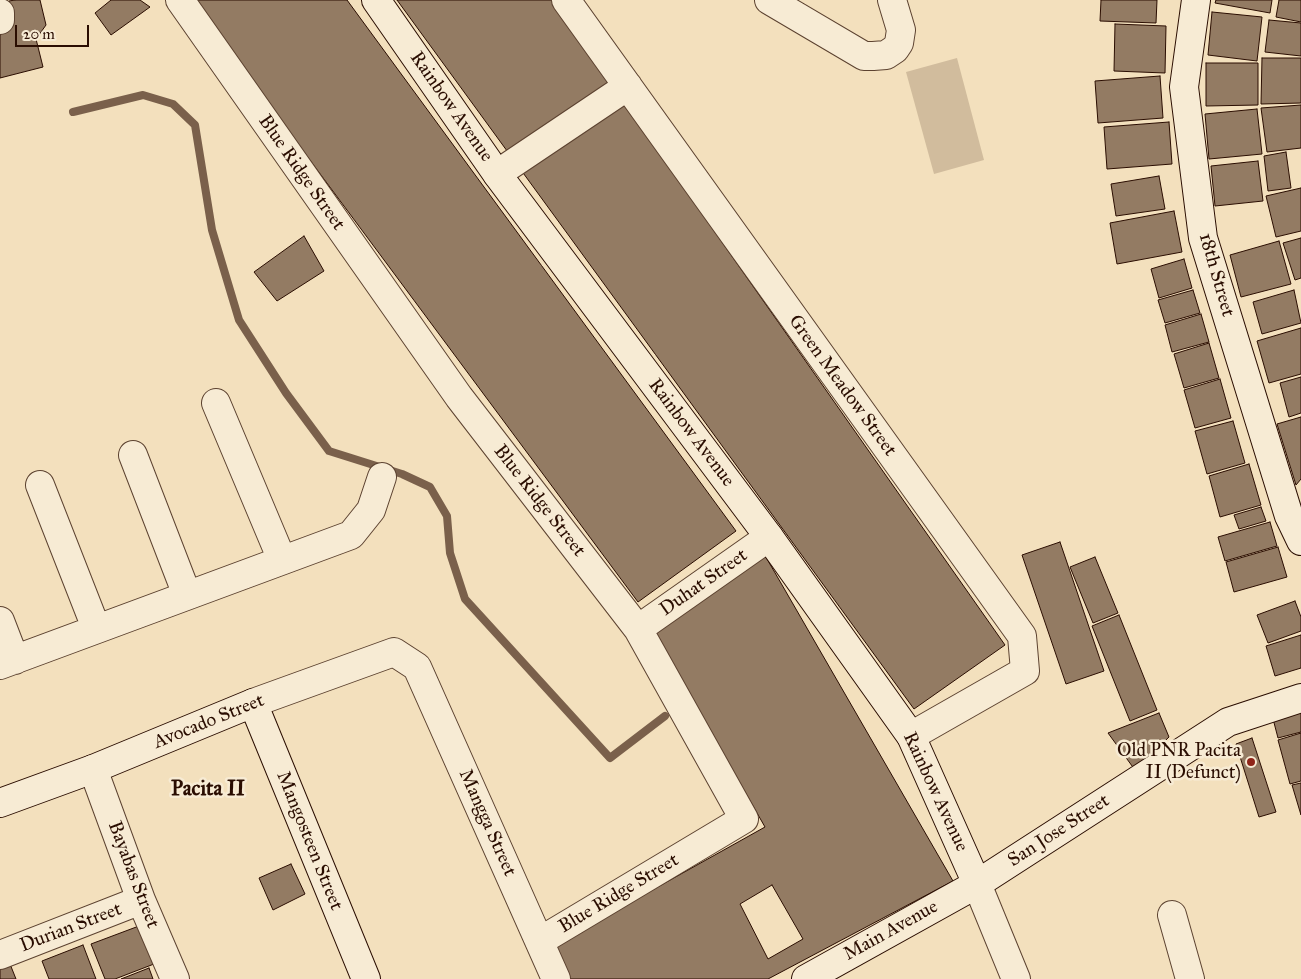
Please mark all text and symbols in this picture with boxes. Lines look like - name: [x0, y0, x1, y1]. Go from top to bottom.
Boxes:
- scale bar: [18, 15, 91, 47]
- text: 20 m: [23, 25, 55, 43]
- street label: Rainbow Avenue: [405, 48, 497, 166]
- street label: Blue Ridge Street: [253, 111, 349, 235]
- street label: 18th Street: [1193, 230, 1239, 320]
- street label: Green Meadow Street: [783, 311, 901, 461]
- street label: Rainbow Avenue: [643, 375, 739, 491]
- street label: Blue Ridge Street: [488, 440, 590, 562]
- street label: Duhat Street: [656, 544, 752, 622]
- street label: Avocado Street: [150, 689, 268, 755]
- street label: Rainbow Avenue: [897, 729, 973, 855]
- place label: Old PNR Pacita II (Defunct): [1117, 740, 1241, 784]
- marker: Old PNR Pacita II (Defunct): [1245, 756, 1257, 768]
- street label: Mangga Street: [453, 766, 521, 880]
- street label: Mangosteen Street: [271, 768, 347, 914]
- district label: Pacita II: [171, 777, 245, 803]
- street label: San Jose Street: [1004, 790, 1114, 872]
- street label: Bayabas Street: [102, 818, 164, 932]
- street label: Blue Ridge Street: [555, 849, 683, 939]
- street label: Main Avenue: [840, 896, 942, 966]
- street label: Durian Street: [17, 898, 125, 958]

